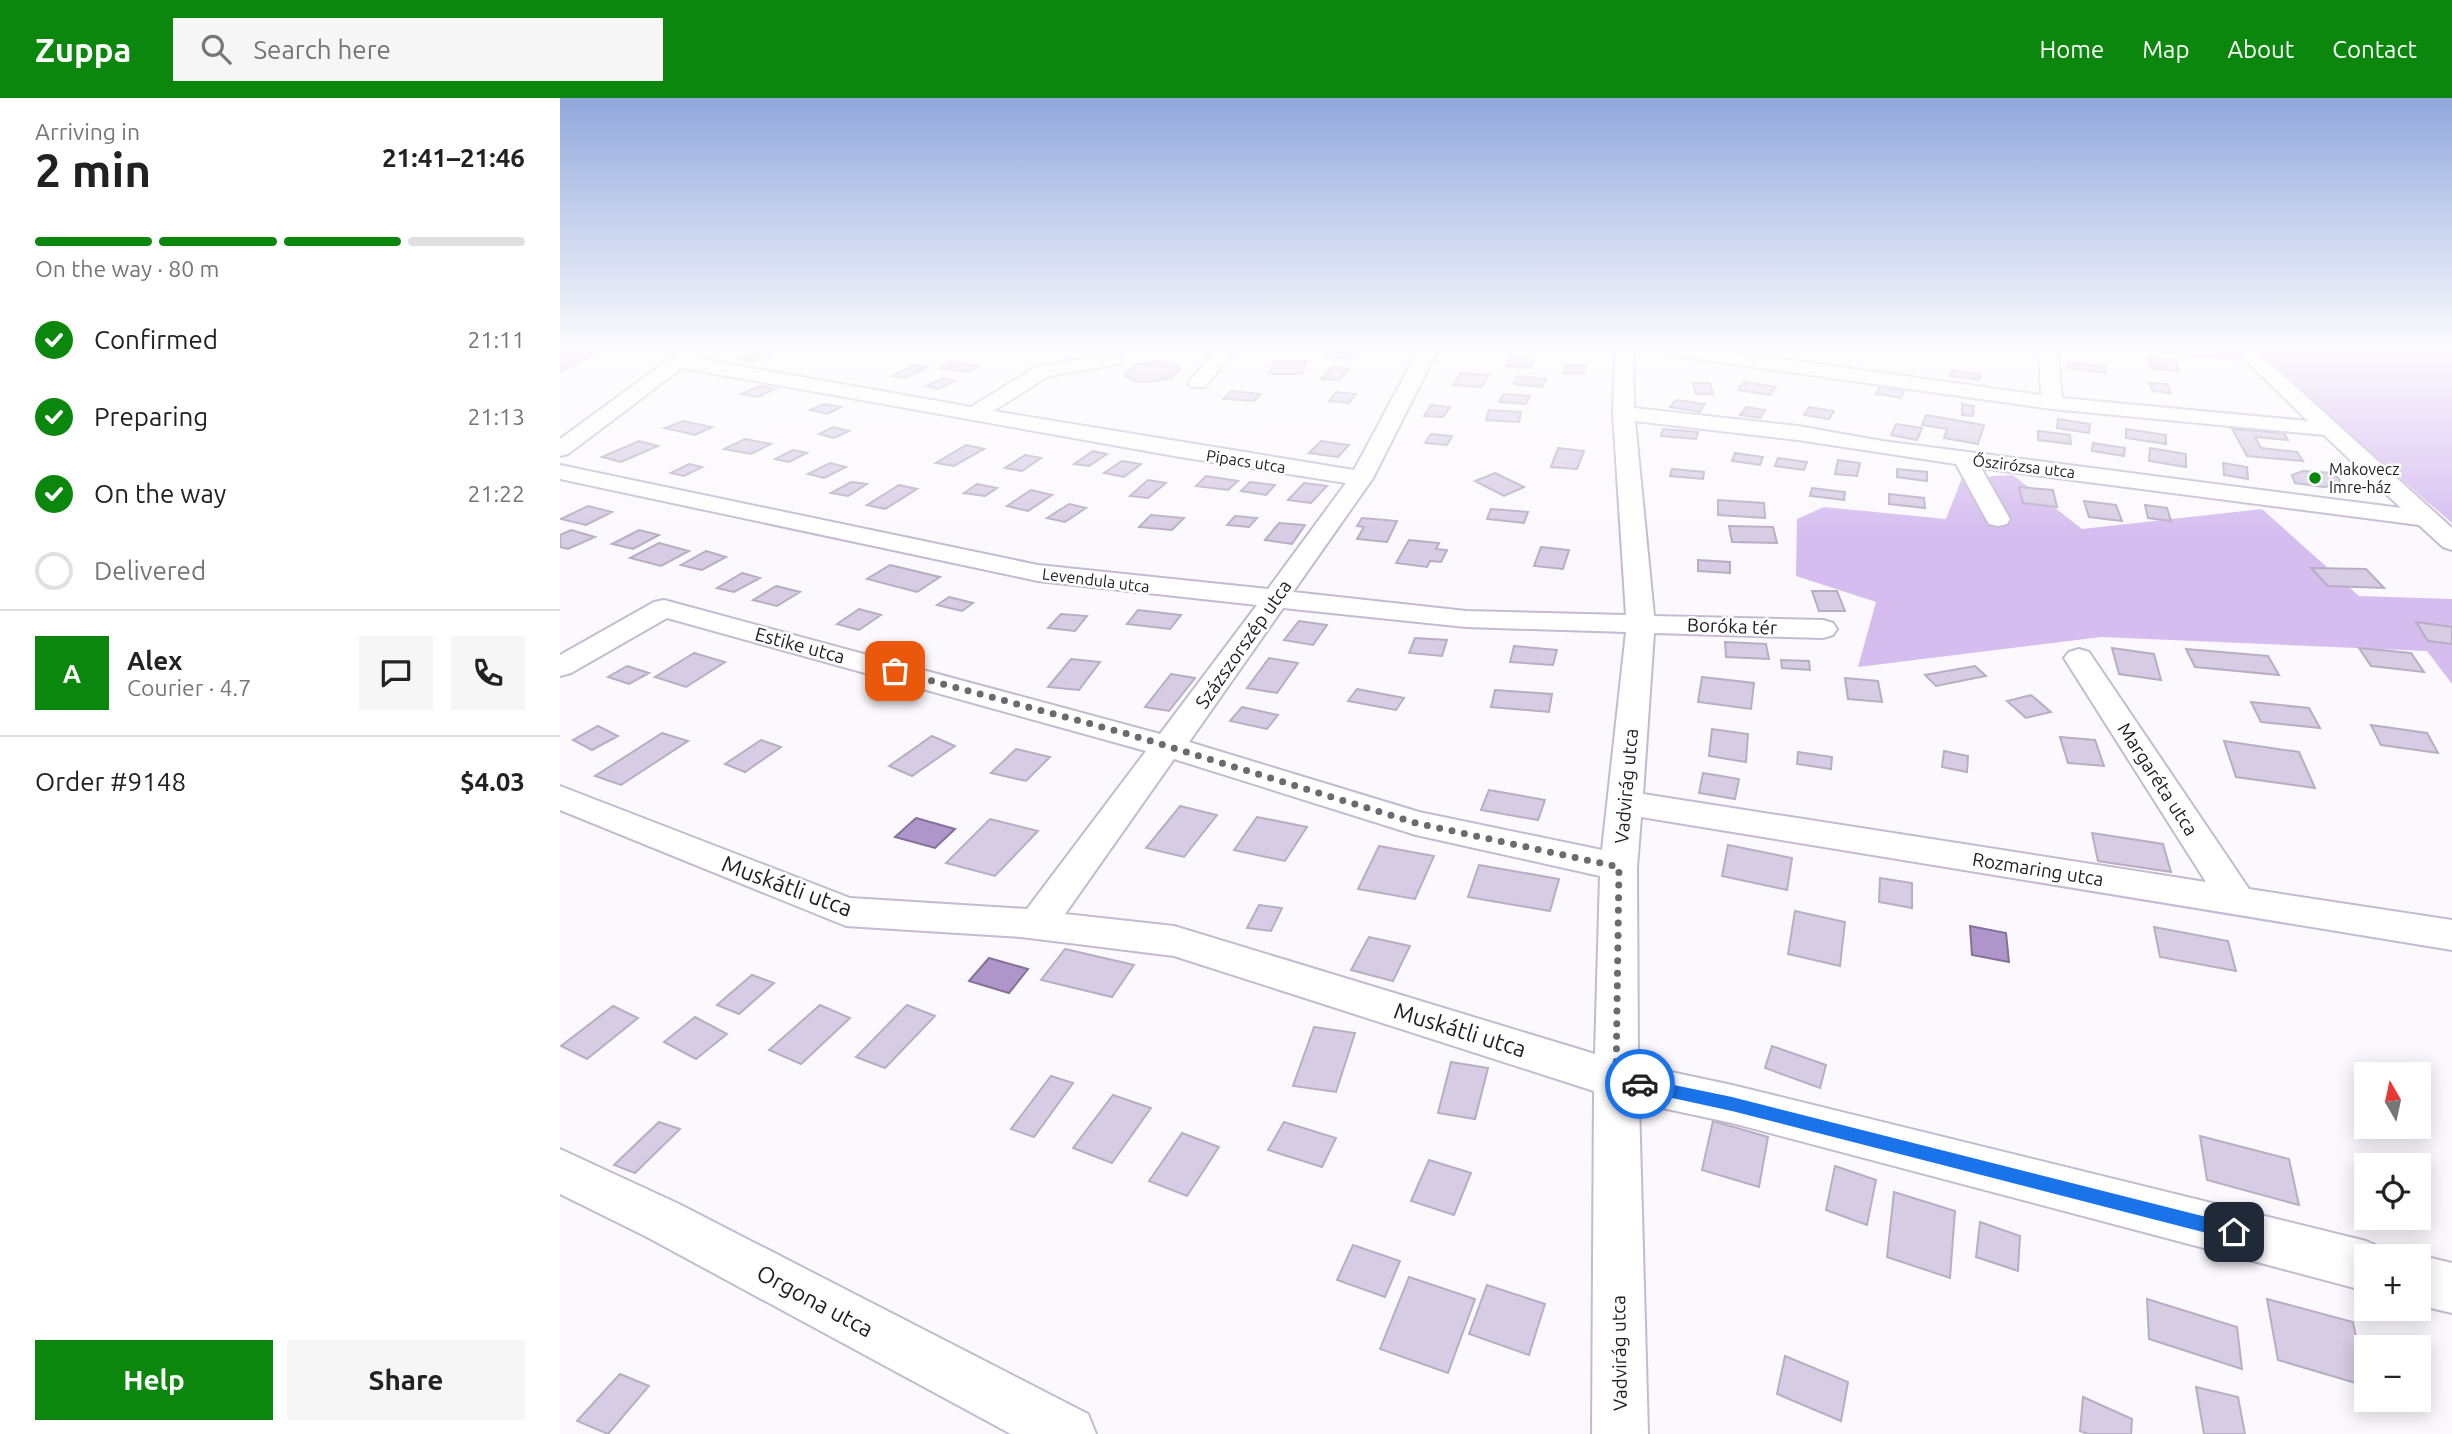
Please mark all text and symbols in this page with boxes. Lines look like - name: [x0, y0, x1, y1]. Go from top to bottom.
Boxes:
- search box: [173, 18, 663, 81]
- icon: search: [197, 30, 235, 68]
- text: Zuppa: [35, 31, 131, 68]
- text: Search here: [253, 35, 391, 64]
- text: Home: [2039, 36, 2104, 63]
- text: Map: [2142, 36, 2189, 63]
- text: About: [2227, 36, 2294, 63]
- text: Contact: [2332, 36, 2417, 63]
- text: Arriving in: [35, 119, 140, 144]
- text: 21:41–21:46: [382, 143, 525, 172]
- text: 2 min: [35, 144, 151, 196]
- text: On the way · 80 m: [35, 256, 219, 281]
- icon: check: [35, 321, 73, 359]
- text: Confirmed: [94, 325, 218, 354]
- text: 21:11: [467, 327, 525, 352]
- icon: check: [35, 398, 73, 436]
- text: Preparing: [94, 402, 208, 431]
- text: 21:13: [467, 404, 525, 429]
- street label: Pipacs utca: [1205, 446, 1287, 476]
- street label: Őszirózsa utca: [1972, 450, 2076, 481]
- place label: Makovecz Imre-ház: [2329, 460, 2400, 496]
- marker: Makovecz Imre-ház: [2307, 470, 2323, 486]
- icon: check: [35, 475, 73, 513]
- text: On the way: [94, 479, 226, 508]
- text: 21:22: [467, 481, 525, 506]
- text: Delivered: [94, 556, 206, 585]
- street label: Levendula utca: [1041, 564, 1151, 596]
- street label: Százszorszép utca: [1190, 575, 1296, 713]
- street label: Boróka tér: [1686, 613, 1778, 639]
- street label: Estike utca: [753, 622, 847, 668]
- button: chat: [359, 636, 433, 710]
- button: phone: [451, 636, 525, 710]
- pin: [865, 641, 925, 701]
- text: Alex: [127, 646, 182, 675]
- icon: bag: [876, 652, 914, 690]
- text: A: [63, 659, 81, 688]
- text: Courier · 4.7: [127, 675, 251, 700]
- street label: Margaréta utca: [2113, 718, 2203, 840]
- street label: Vadvirág utca: [1610, 727, 1642, 845]
- text: Order #9148: [35, 767, 186, 796]
- text: $4.03: [460, 767, 525, 796]
- street label: Rozmaring utca: [1971, 848, 2105, 890]
- street label: Muskátli utca: [719, 850, 856, 921]
- street label: Muskátli utca: [1391, 998, 1529, 1062]
- courier: [1605, 1049, 1675, 1119]
- north arrow: [2354, 1062, 2431, 1139]
- map controls: [2354, 1062, 2431, 1412]
- icon: car: [1621, 1065, 1659, 1103]
- button: locate: [2354, 1153, 2431, 1230]
- pin: [2204, 1202, 2264, 1262]
- icon: home: [2215, 1213, 2253, 1251]
- button: +: [2354, 1244, 2431, 1321]
- street label: Orgona utca: [753, 1259, 878, 1342]
- street label: Vadvirág utca: [1607, 1295, 1631, 1411]
- button: −: [2354, 1335, 2431, 1412]
- button: Help: [35, 1340, 273, 1420]
- button: Share: [287, 1340, 525, 1420]

